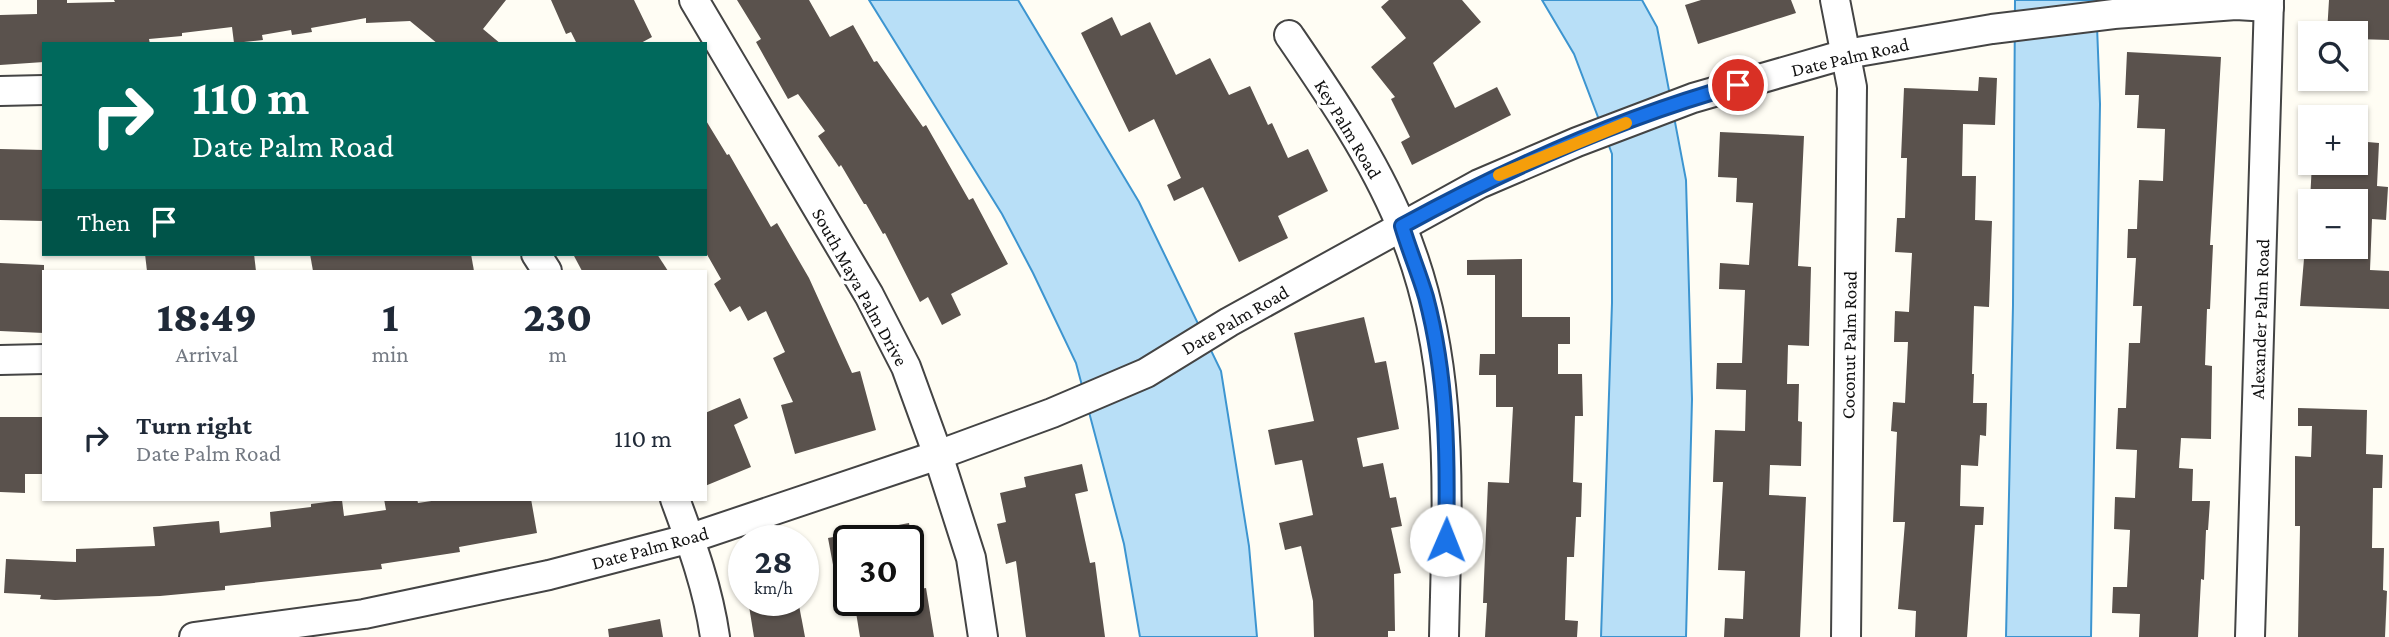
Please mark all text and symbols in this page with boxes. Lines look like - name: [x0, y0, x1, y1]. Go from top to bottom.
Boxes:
- map controls: [2298, 21, 2368, 259]
- button: search: [2298, 21, 2368, 91]
- street label: Date Palm Road: [1789, 33, 1911, 81]
- pin: [1708, 55, 1768, 115]
- icon: arrive: [1719, 66, 1757, 104]
- icon: right: [77, 70, 168, 161]
- text: 110 m: [192, 70, 309, 125]
- street label: Key Palm Road: [1310, 76, 1386, 182]
- button: +: [2298, 105, 2368, 175]
- text: Date Palm Road: [192, 128, 394, 164]
- button: −: [2298, 189, 2368, 259]
- icon: arrive: [145, 203, 183, 241]
- street label: South Maya Palm Drive: [808, 204, 912, 370]
- text: Then: [77, 208, 131, 237]
- street label: Alexander Palm Road: [2247, 238, 2273, 400]
- street label: Coconut Palm Road: [1837, 271, 1861, 419]
- street label: Date Palm Road: [1178, 281, 1292, 359]
- text: 18:49: [157, 293, 257, 340]
- text: 1: [382, 293, 398, 340]
- text: 230: [523, 293, 592, 340]
- text: Arrival: [176, 341, 238, 367]
- text: min: [372, 341, 409, 367]
- text: m: [549, 341, 567, 367]
- text: Turn right: [136, 411, 252, 440]
- icon: right: [77, 419, 115, 457]
- text: 110 m: [614, 424, 672, 453]
- text: Date Palm Road: [136, 440, 281, 466]
- position arrow: [1409, 503, 1483, 577]
- street label: Date Palm Road: [589, 522, 711, 574]
- speed limit sign: 30: [833, 525, 924, 616]
- text: 28: [754, 542, 793, 581]
- text: km/h: [754, 578, 793, 598]

